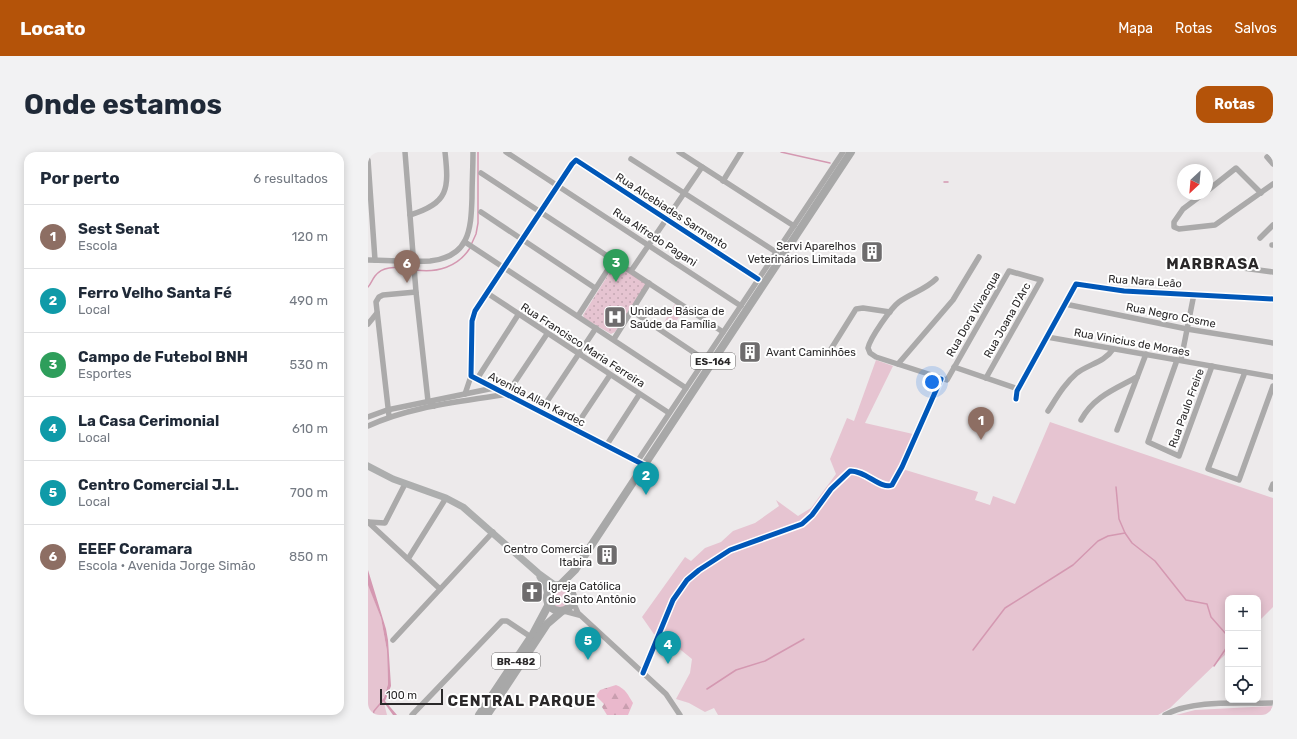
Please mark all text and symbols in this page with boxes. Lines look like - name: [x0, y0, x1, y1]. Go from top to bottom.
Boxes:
- text: Locato: [20, 17, 86, 40]
- text: Mapa: [1118, 20, 1153, 37]
- text: Rotas: [1175, 20, 1212, 37]
- text: Salvos: [1234, 20, 1277, 37]
- button: Rotas: [1196, 86, 1273, 123]
- text: Onde estamos: [24, 88, 222, 121]
- north arrow: [1177, 164, 1213, 200]
- text: Por perto: [40, 168, 120, 188]
- street label: Rua Alcebiades Sarmento: [613, 170, 730, 253]
- text: 6 resultados: [253, 171, 328, 186]
- street label: Rua Alfredo Pagani: [610, 205, 699, 269]
- text: Sest Senat: [78, 220, 160, 238]
- text: 1: [50, 229, 56, 244]
- text: 120 m: [292, 229, 328, 244]
- text: Escola: [78, 238, 117, 253]
- building icon: Servi Aparelhos Veterinários Limitada: [859, 239, 885, 265]
- place label: Servi Aparelhos Veterinários Limitada: [747, 240, 856, 266]
- pin: 3: [603, 249, 629, 282]
- pin: 6: [394, 250, 420, 283]
- district label: MARBRASA: [1166, 255, 1260, 273]
- street label: Rua Dora Vivacqua: [944, 269, 1003, 359]
- street label: Rua Nara Leão: [1108, 272, 1182, 291]
- street label: Rua Joana D'Arc: [981, 280, 1034, 360]
- text: Ferro Velho Santa Fé: [78, 284, 232, 302]
- text: 2: [49, 293, 57, 308]
- text: 490 m: [289, 293, 328, 308]
- street label: Rua Francisco Maria Ferreira: [518, 300, 647, 390]
- street label: Rua Negro Cosme: [1125, 300, 1217, 331]
- text: Local: [78, 302, 110, 317]
- hospital icon: Unidade Básica de Saúde da Família: [602, 304, 628, 330]
- place label: Unidade Básica de Saúde da Família: [630, 305, 724, 331]
- street label: Rua Vinicius de Moraes: [1073, 326, 1191, 359]
- building icon: Avant Caminhões: [737, 339, 763, 365]
- place label: Avant Caminhões: [766, 346, 856, 359]
- text: Campo de Futebol BNH: [78, 348, 248, 366]
- road number: ES-164: [691, 353, 735, 369]
- text: 3: [49, 357, 57, 372]
- text: 530 m: [289, 357, 328, 372]
- text: Esportes: [78, 366, 132, 381]
- street label: Rua Paulo Freire: [1166, 367, 1207, 450]
- street label: Avenida Allan Kardec: [486, 369, 587, 430]
- your location: [922, 372, 942, 392]
- pin: 1: [968, 407, 994, 440]
- text: La Casa Cerimonial: [78, 412, 219, 430]
- text: 4: [49, 421, 57, 436]
- text: 610 m: [292, 421, 328, 436]
- text: Local: [78, 430, 110, 445]
- pin: 2: [633, 462, 659, 495]
- text: Centro Comercial J.L.: [78, 476, 239, 494]
- text: 5: [49, 485, 57, 500]
- text: 700 m: [290, 485, 328, 500]
- text: Local: [78, 494, 110, 509]
- text: EEEF Coramara: [78, 540, 192, 558]
- building icon: Centro Comercial Itabira: [594, 542, 620, 568]
- place label: Centro Comercial Itabira: [503, 543, 592, 569]
- text: 6: [49, 549, 57, 564]
- text: 850 m: [289, 549, 328, 564]
- text: Escola · Avenida Jorge Simão: [78, 558, 256, 573]
- church icon: Igreja Católica de Santo Antônio: [519, 579, 545, 605]
- place label: Igreja Católica de Santo Antônio: [548, 580, 636, 606]
- map controls: [1225, 595, 1261, 703]
- button: +: [1225, 595, 1261, 631]
- pin: 5: [575, 627, 601, 660]
- pin: 4: [655, 631, 681, 664]
- button: −: [1225, 631, 1261, 667]
- road number: BR-482: [492, 653, 540, 669]
- button: locate: [1225, 667, 1261, 703]
- scale bar: [380, 687, 443, 706]
- text: 100 m: [386, 689, 417, 702]
- district label: CENTRAL PARQUE: [448, 692, 596, 710]

